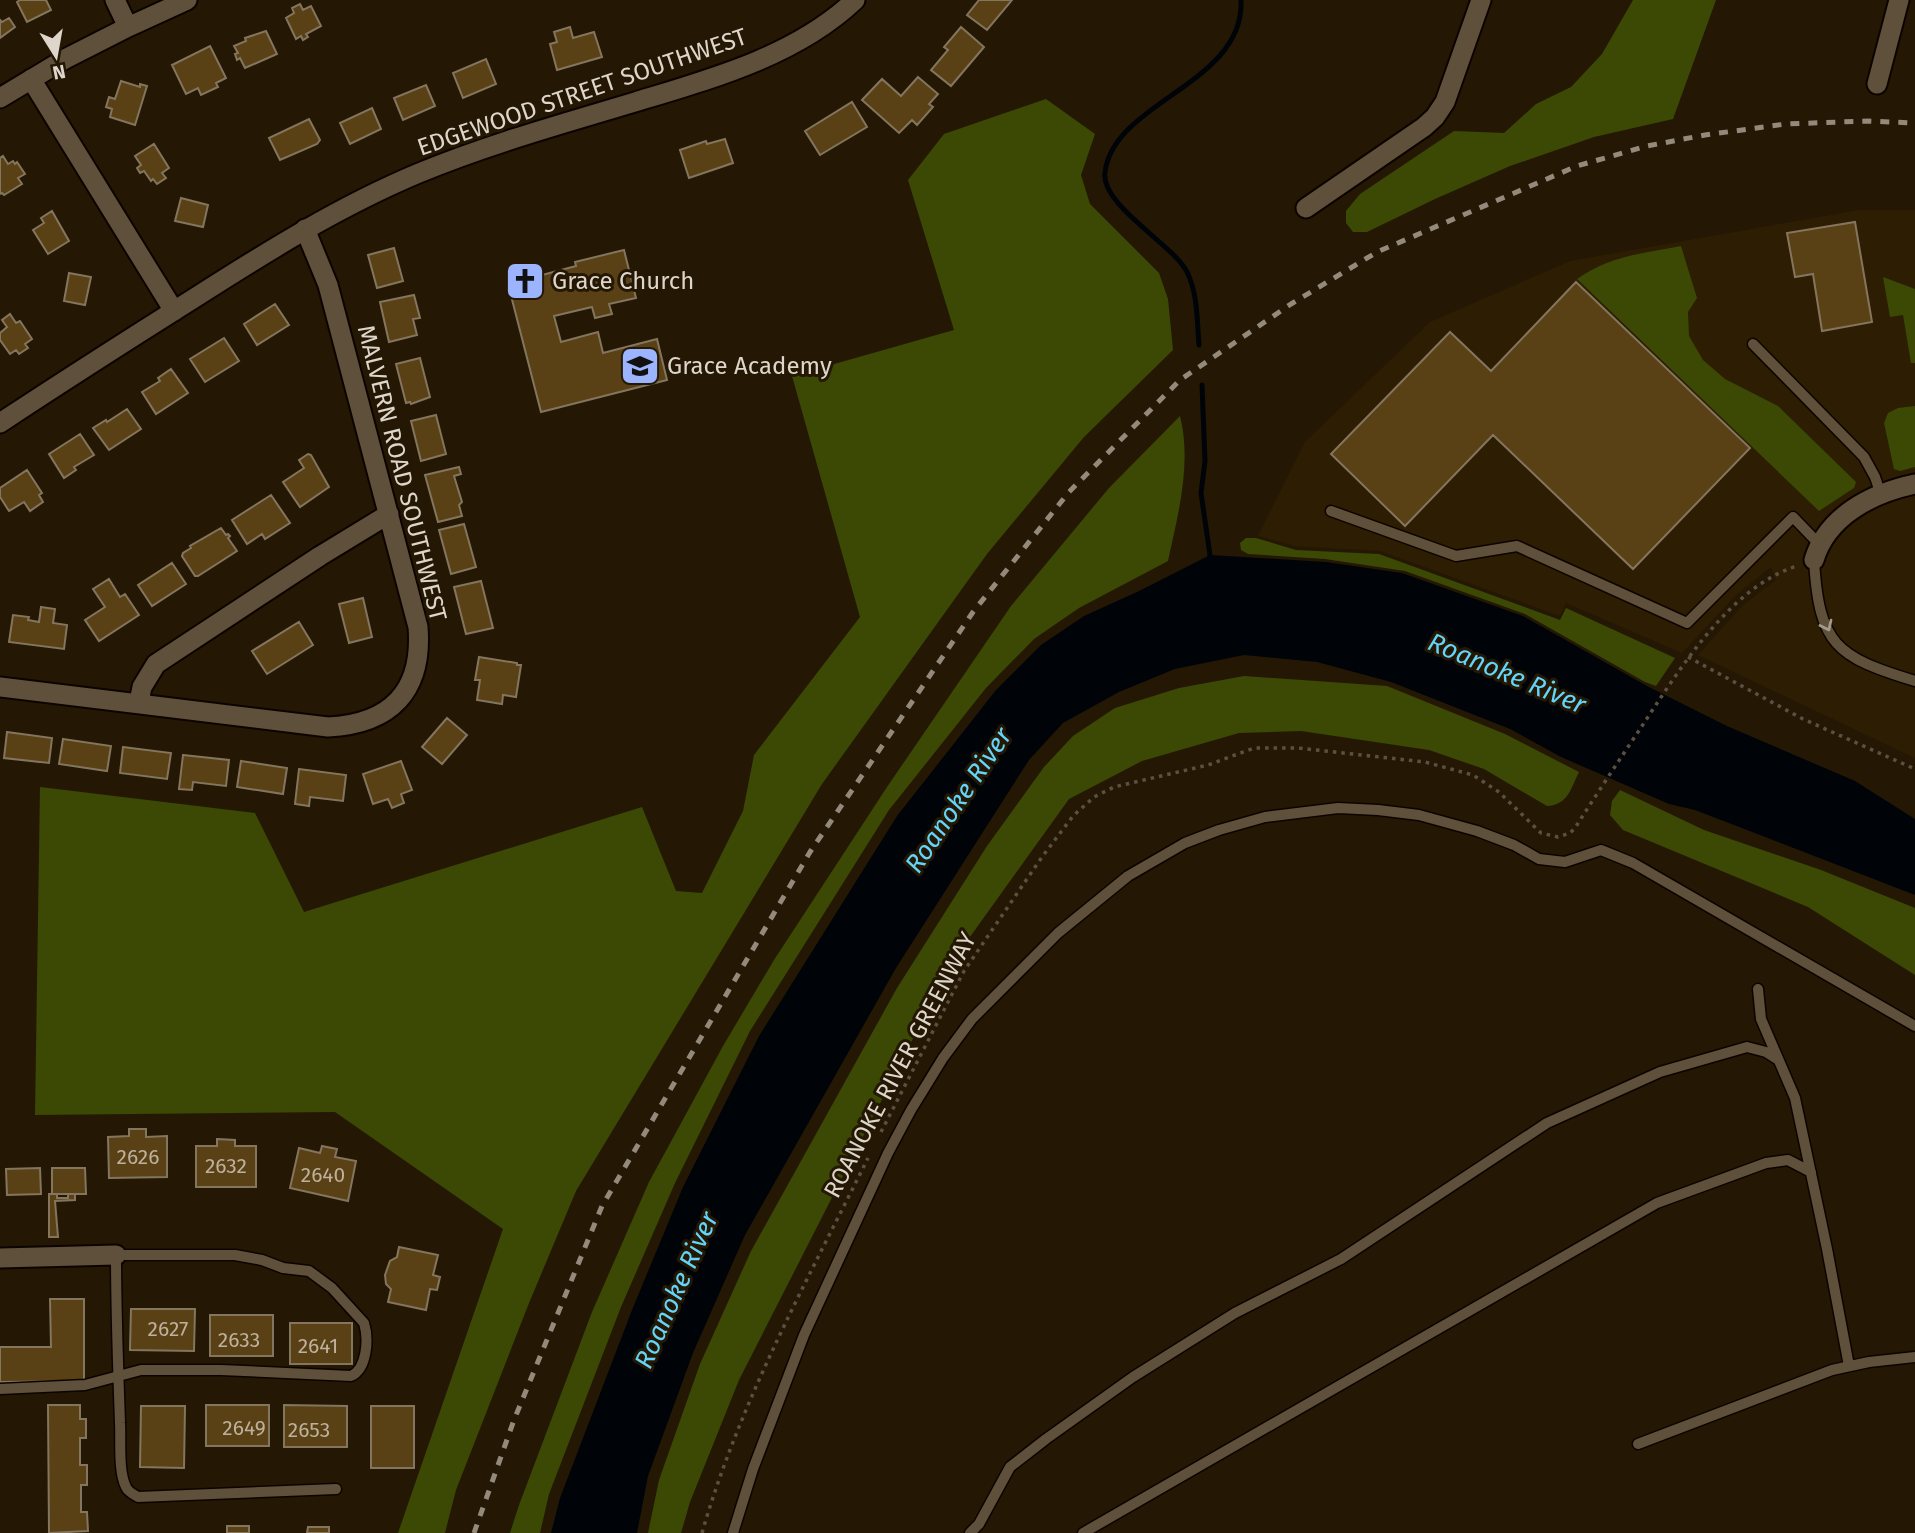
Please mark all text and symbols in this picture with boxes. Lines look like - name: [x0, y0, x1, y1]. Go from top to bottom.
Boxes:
- north arrow: [21, 21, 91, 91]
- street label: EDGEWOOD STREET SOUTHWEST: [414, 22, 751, 162]
- text: N: [51, 60, 68, 85]
- church icon: Grace Church: [504, 260, 546, 302]
- place label: Grace Church: [552, 267, 694, 295]
- street label: MALVERN ROAD SOUTHWEST: [352, 322, 452, 624]
- school or university icon: Grace Academy: [619, 345, 661, 387]
- place label: Grace Academy: [667, 352, 832, 380]
- one-way arrow: [1818, 619, 1832, 631]
- water label: Roanoke River: [1423, 626, 1591, 721]
- water label: Roanoke River: [899, 721, 1019, 879]
- street label: ROANOKE RIVER GREENWAY: [818, 927, 982, 1203]
- house number: 2626: [117, 1144, 159, 1170]
- house number: 2632: [205, 1153, 247, 1179]
- house number: 2640: [301, 1162, 345, 1188]
- water label: Roanoke River: [628, 1206, 725, 1373]
- house number: 2627: [148, 1316, 188, 1342]
- house number: 2633: [218, 1327, 260, 1353]
- house number: 2641: [298, 1333, 338, 1359]
- house number: 2649: [222, 1415, 266, 1441]
- house number: 2653: [288, 1417, 330, 1443]

